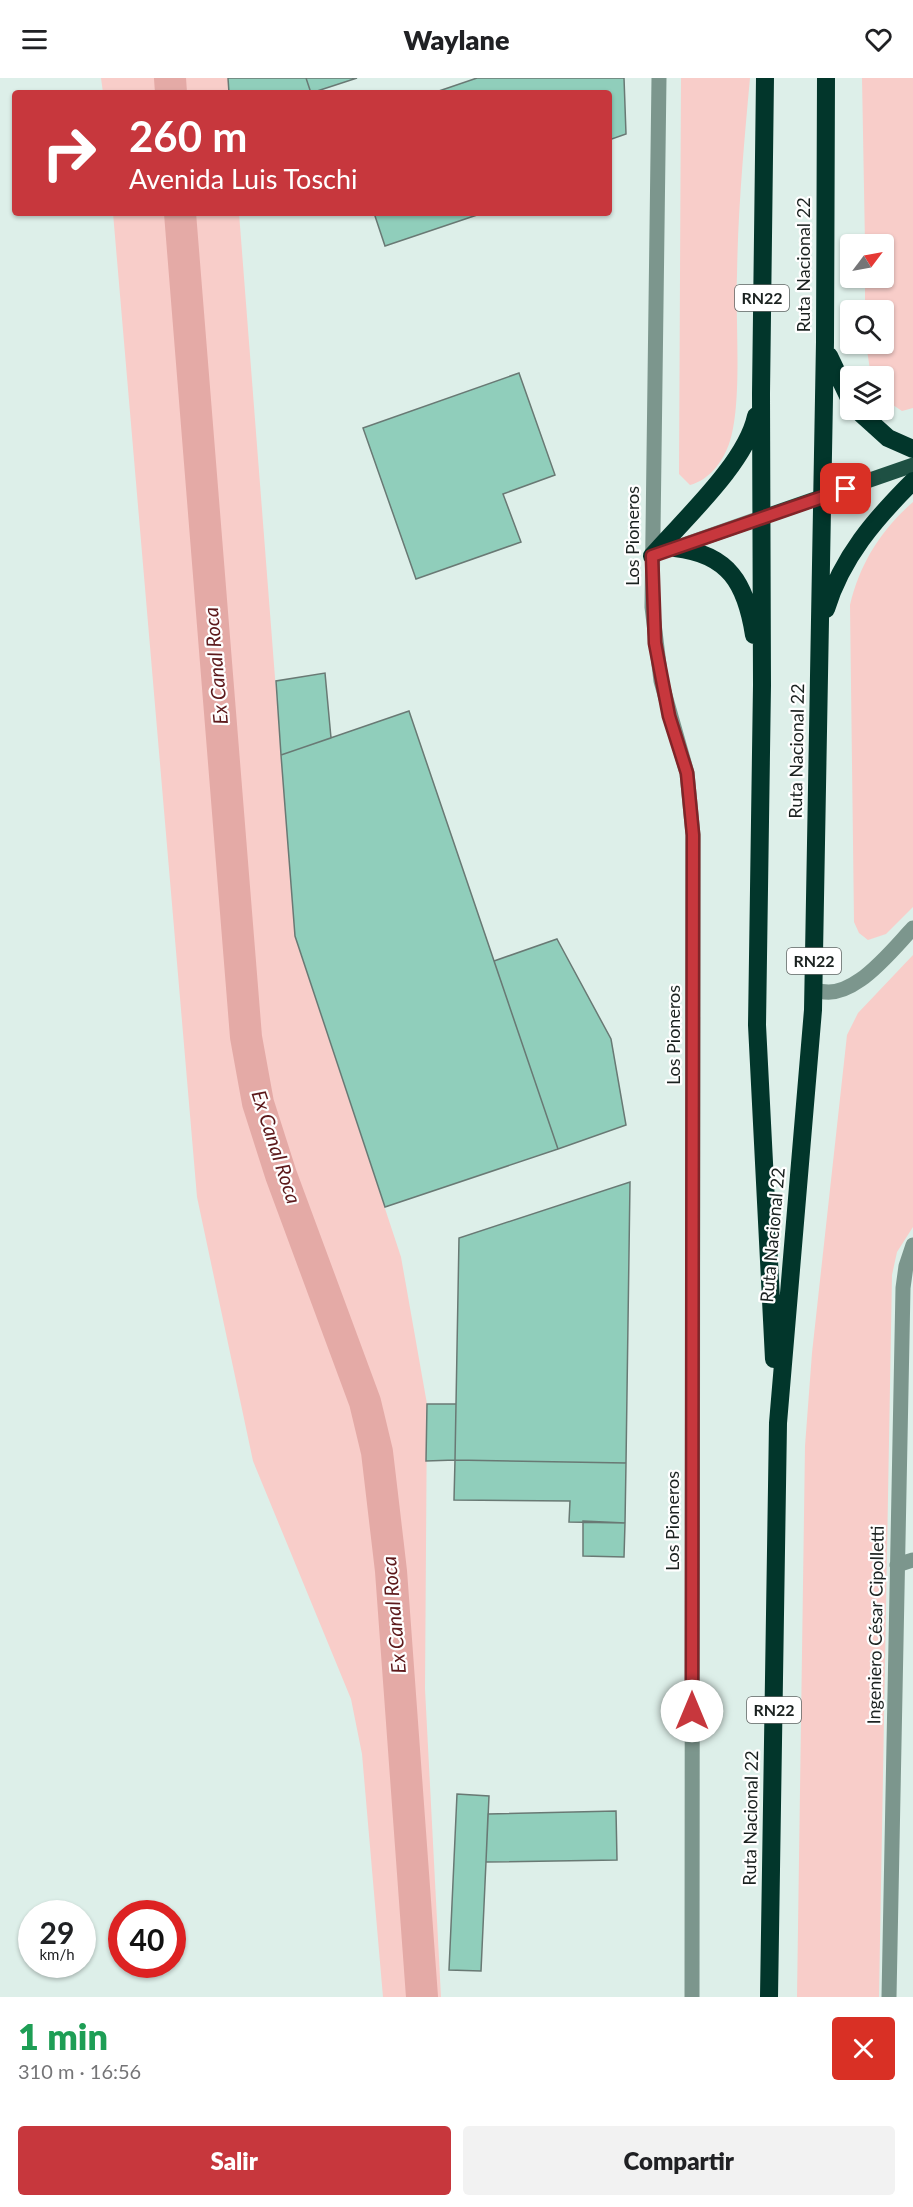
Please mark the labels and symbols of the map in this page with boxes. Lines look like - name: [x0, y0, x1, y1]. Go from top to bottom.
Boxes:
- street label: Ruta Nacional 22: [792, 197, 814, 333]
- north arrow: [840, 234, 894, 288]
- road number: RN22: [735, 285, 789, 311]
- pin: [820, 463, 871, 514]
- street label: Los Pioneros: [621, 486, 643, 586]
- water label: Ex Canal Roca: [198, 606, 232, 726]
- street label: Ruta Nacional 22: [784, 683, 808, 819]
- road number: RN22: [787, 948, 841, 974]
- street label: Los Pioneros: [662, 985, 684, 1085]
- water label: Ex Canal Roca: [247, 1087, 307, 1206]
- street label: Ruta Nacional 22: [755, 1167, 789, 1303]
- street label: Los Pioneros: [661, 1471, 683, 1571]
- street label: Ingeniero César Cipolletti: [862, 1525, 888, 1725]
- water label: Ex Canal Roca: [376, 1555, 410, 1675]
- position arrow: [660, 1679, 724, 1743]
- road number: RN22: [747, 1697, 801, 1723]
- street label: Ruta Nacional 22: [738, 1750, 762, 1886]
- speed limit sign: 40: [108, 1900, 186, 1978]

